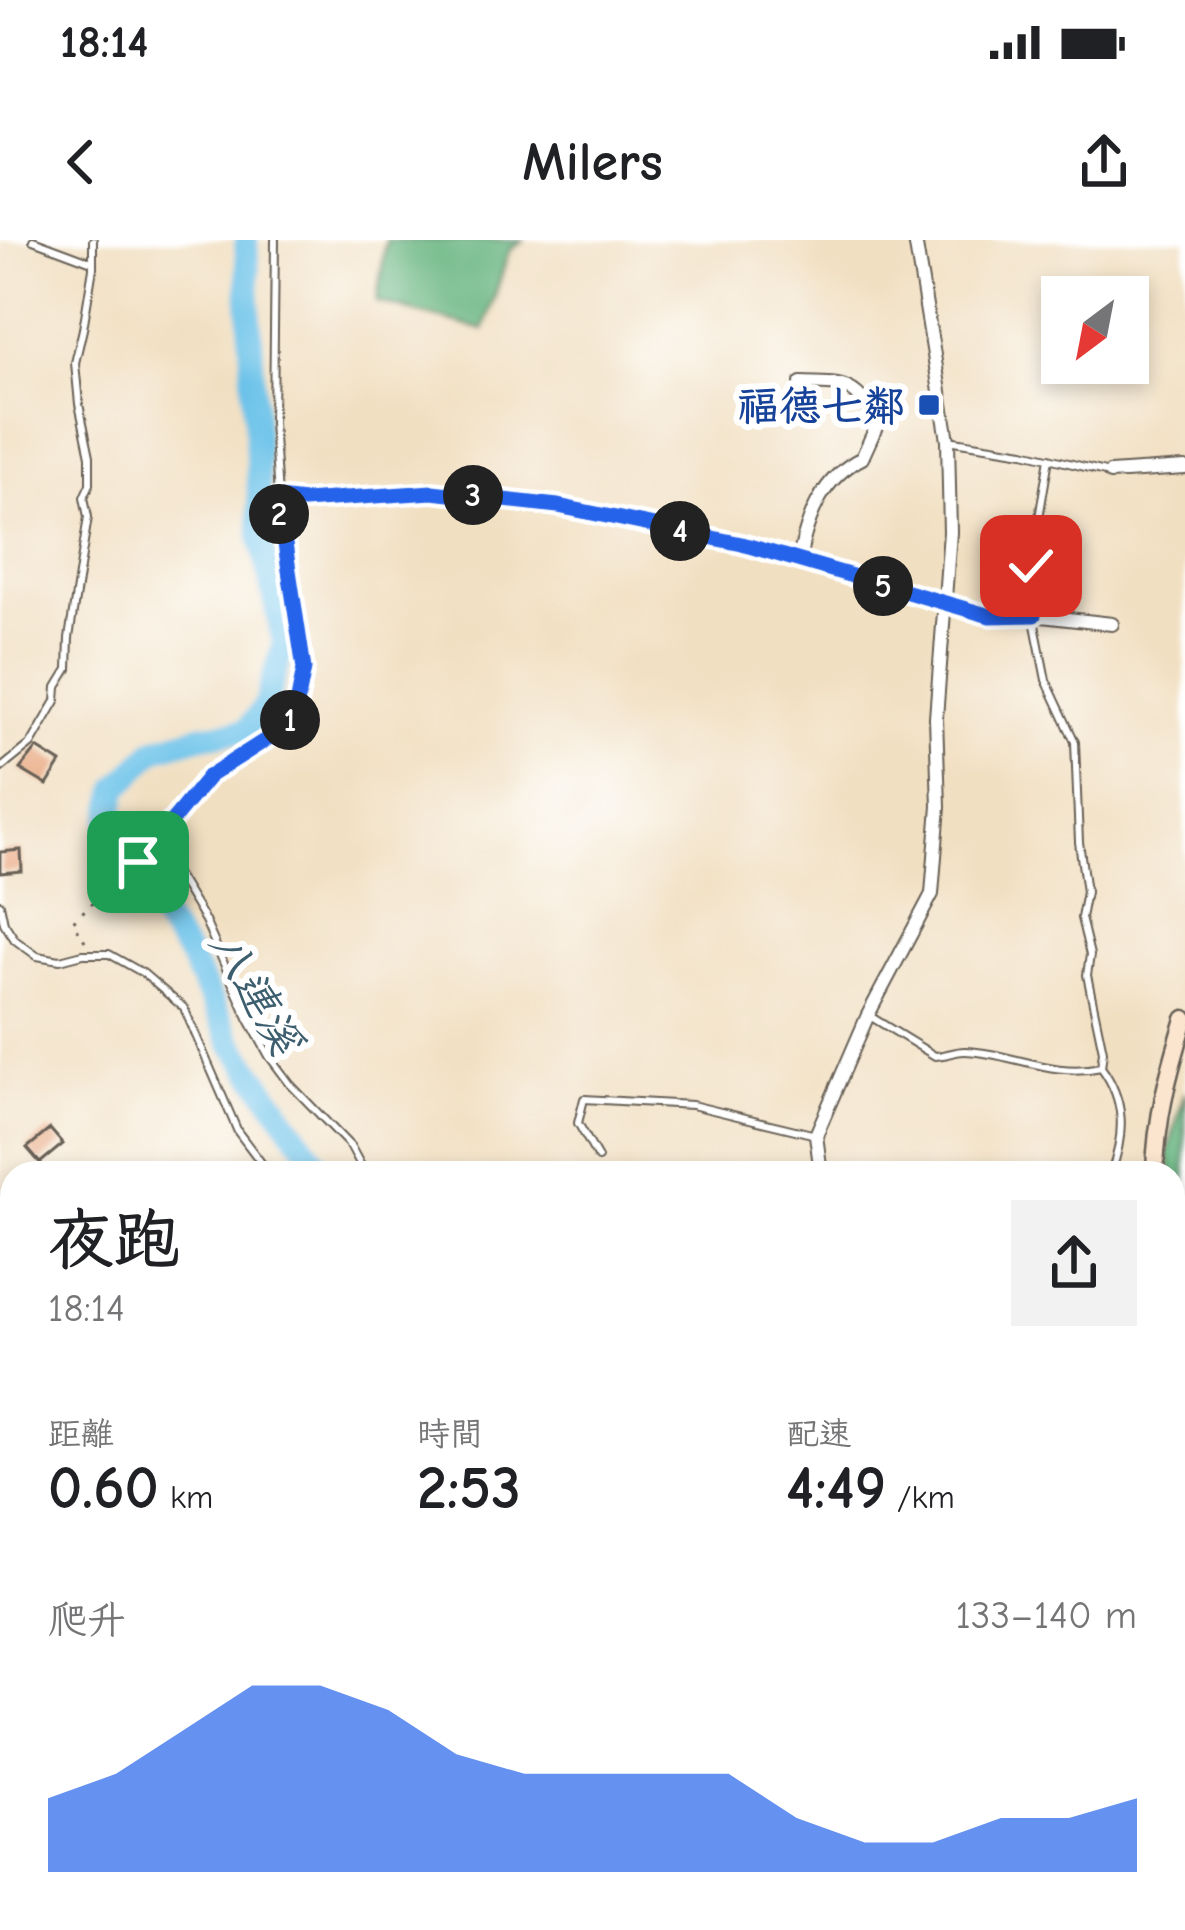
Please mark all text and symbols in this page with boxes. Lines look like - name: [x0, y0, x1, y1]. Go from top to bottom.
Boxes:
- text: 18:14: [60, 16, 148, 68]
- icon: back: [48, 129, 114, 195]
- icon: share: [1071, 129, 1137, 195]
- text: Milers: [522, 131, 663, 194]
- north arrow: [1041, 276, 1149, 384]
- map controls: [1041, 276, 1149, 384]
- place label: 福德七鄰: [737, 382, 905, 431]
- marker: 福德七鄰: [916, 392, 942, 418]
- pin: 3: [443, 465, 503, 525]
- text: 3: [465, 476, 481, 514]
- pin: 2: [249, 484, 309, 544]
- text: 2: [271, 495, 287, 533]
- pin: 4: [650, 501, 710, 561]
- text: 4: [672, 512, 688, 550]
- pin: [980, 515, 1082, 617]
- icon: check: [998, 533, 1064, 599]
- pin: 5: [853, 556, 913, 616]
- text: 5: [874, 567, 892, 605]
- pin: 1: [260, 690, 320, 750]
- text: 1: [284, 701, 296, 739]
- pin: [87, 811, 189, 913]
- icon: arrive: [105, 829, 171, 895]
- water label: 八連溪: [198, 921, 313, 1065]
- button: share: [1011, 1200, 1137, 1326]
- text: 夜跑: [48, 1203, 180, 1279]
- text: 18:14: [48, 1286, 125, 1331]
- text: 距離: [48, 1415, 114, 1453]
- text: 時間: [417, 1415, 483, 1453]
- text: 配速: [786, 1415, 852, 1453]
- text: 0.60: [48, 1454, 159, 1523]
- text: 2:53: [417, 1454, 521, 1523]
- text: 4:49: [786, 1454, 886, 1523]
- text: km: [159, 1478, 213, 1516]
- text: /km: [886, 1478, 955, 1516]
- text: 133–140 m: [955, 1593, 1137, 1638]
- text: 爬升: [48, 1598, 126, 1643]

